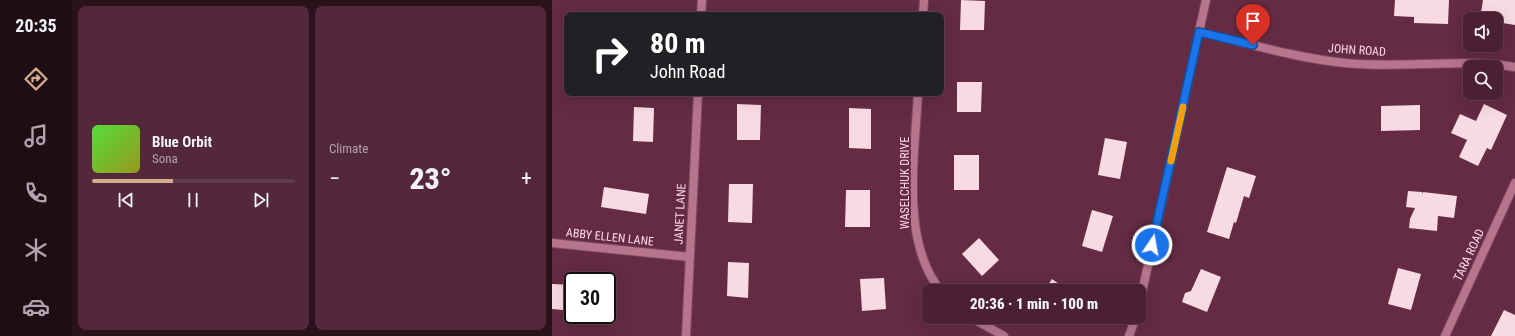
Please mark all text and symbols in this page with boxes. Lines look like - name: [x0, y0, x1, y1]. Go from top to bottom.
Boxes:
- pin: [1236, 4, 1270, 45]
- icon: arrive: [1242, 10, 1264, 32]
- map controls: [1463, 12, 1503, 100]
- button: sound: [1463, 12, 1503, 52]
- text: 20:35: [15, 15, 57, 36]
- text: 80 m: [650, 27, 706, 60]
- icon: right: [584, 28, 636, 80]
- street label: JOHN ROAD: [1328, 41, 1387, 59]
- button: search: [1463, 60, 1503, 100]
- text: John Road: [650, 61, 725, 82]
- icon: directions: [22, 65, 50, 93]
- icon: music: [22, 122, 50, 150]
- text: Blue Orbit: [152, 133, 212, 151]
- street label: WASELCHUK DRIVE: [898, 137, 912, 229]
- text: Climate: [329, 141, 368, 156]
- text: Sona: [152, 151, 178, 166]
- text: 23°: [409, 161, 452, 196]
- text: −: [329, 166, 340, 191]
- text: +: [521, 166, 532, 191]
- icon: phone: [22, 179, 50, 207]
- street label: JANET LANE: [671, 183, 689, 245]
- icon: previous: [115, 189, 137, 211]
- icon: pause: [182, 189, 204, 211]
- icon: next: [250, 189, 272, 211]
- position arrow: [1131, 224, 1173, 266]
- street label: ABBY ELLEN LANE: [565, 225, 655, 249]
- street label: TARA ROAD: [1451, 227, 1487, 283]
- icon: climate: [22, 236, 50, 264]
- speed limit sign: 30: [564, 272, 616, 324]
- icon: car: [22, 293, 50, 321]
- text: 20:36 · 1 min · 100 m: [970, 295, 1098, 313]

